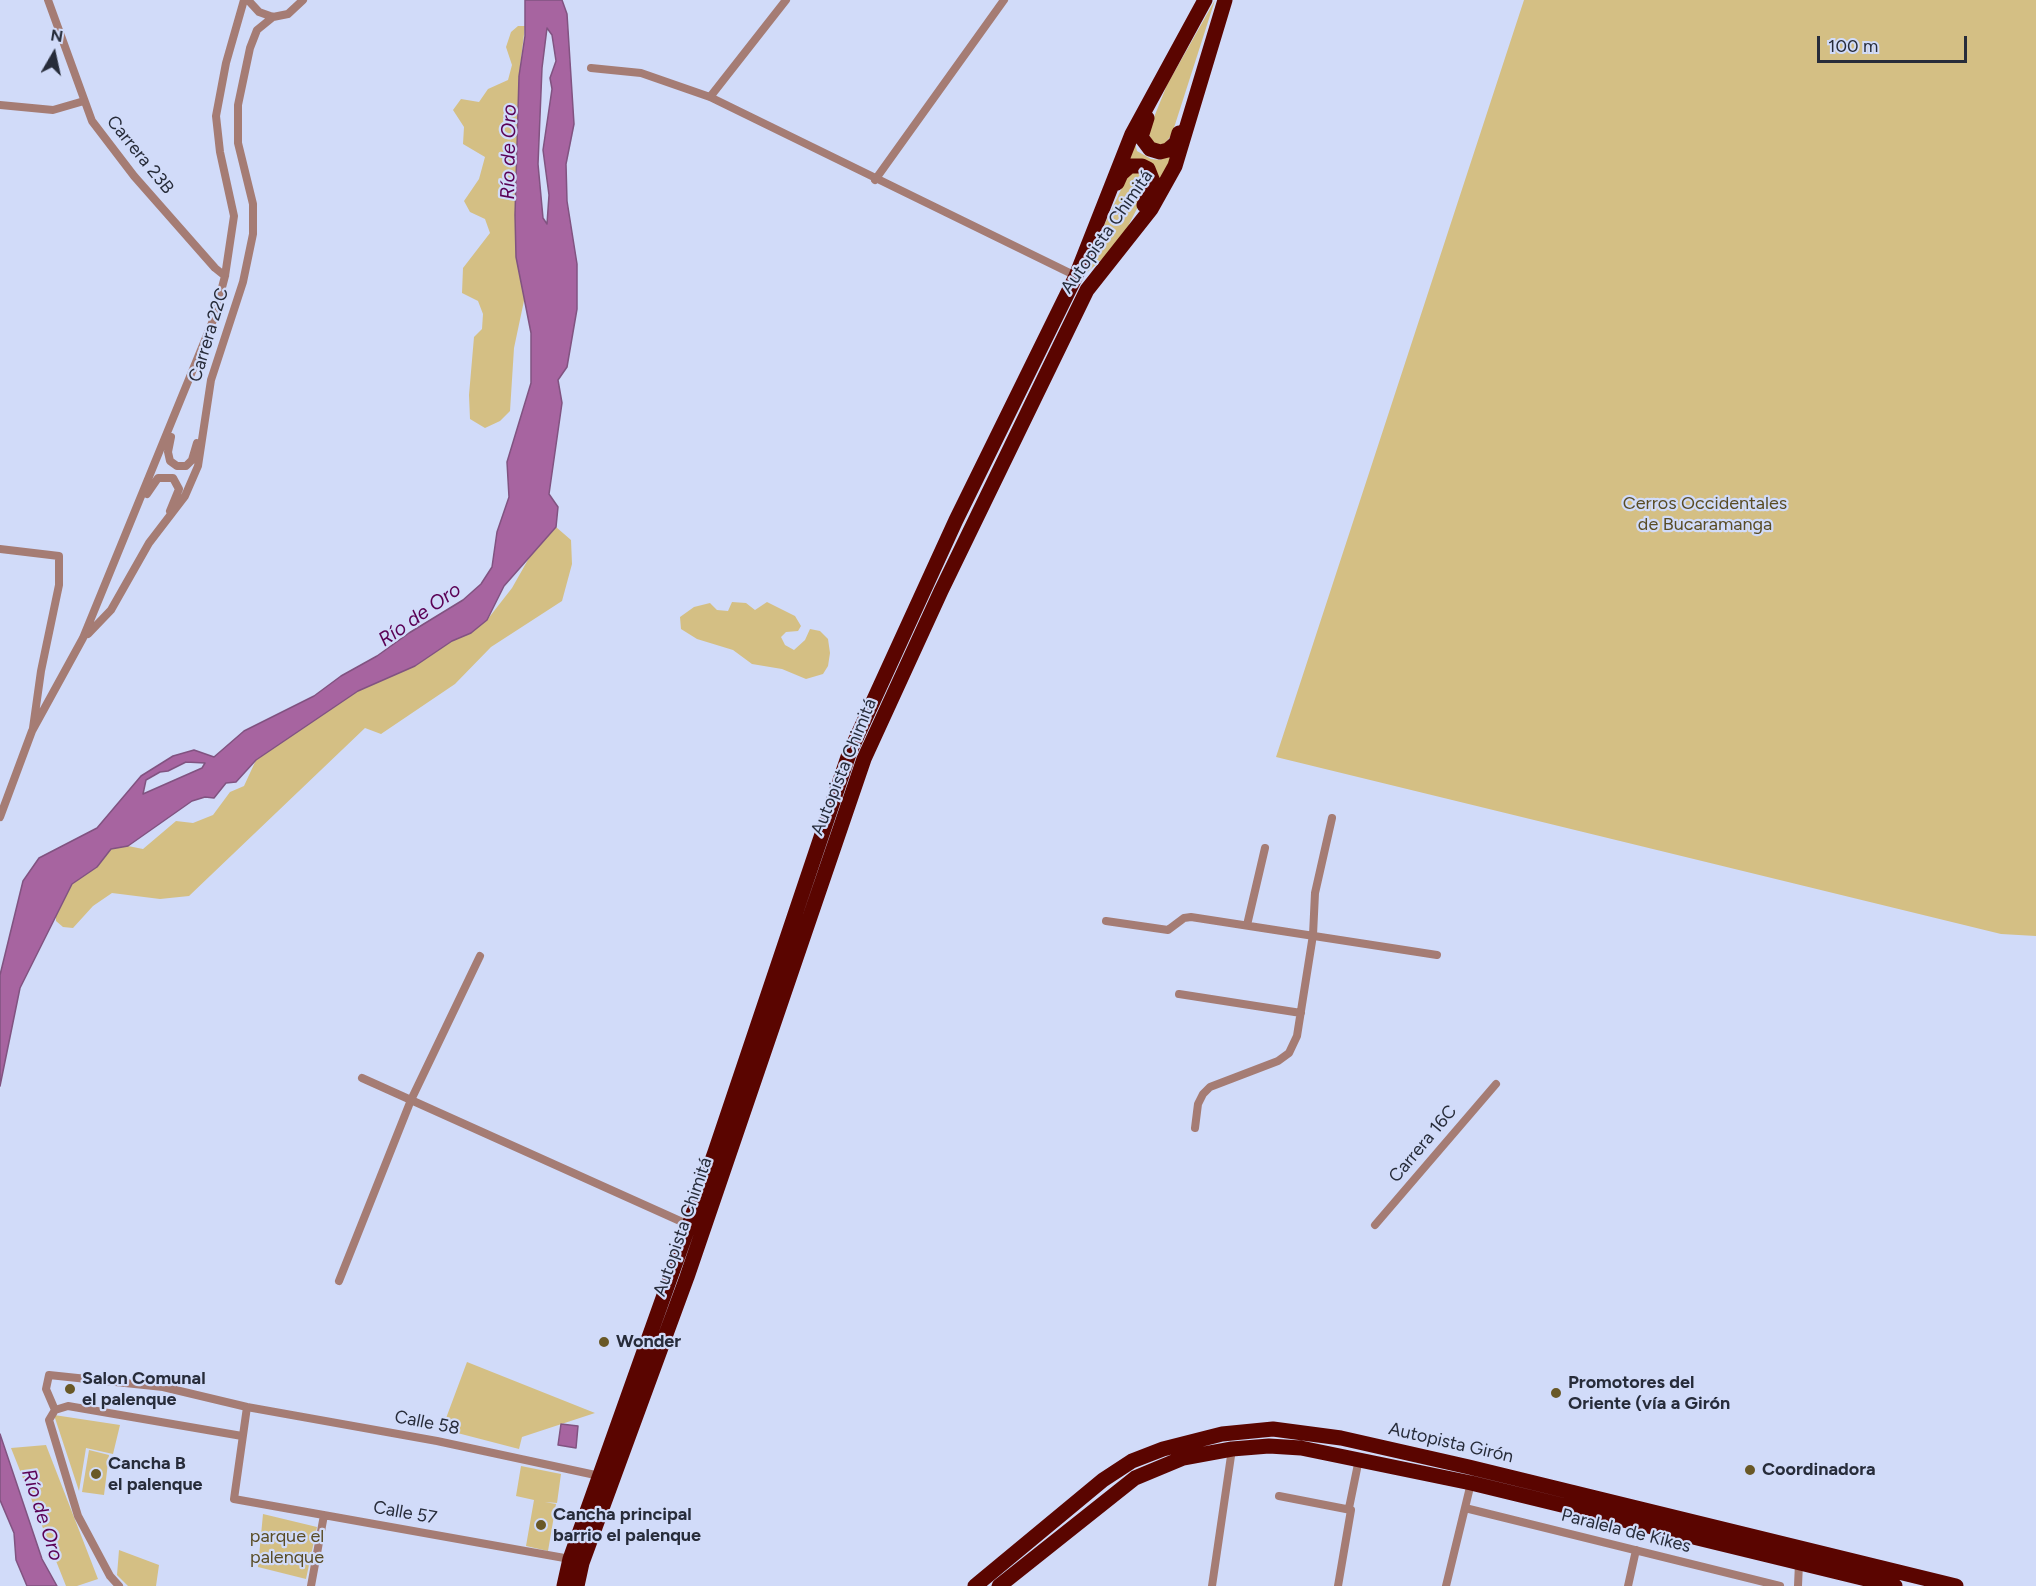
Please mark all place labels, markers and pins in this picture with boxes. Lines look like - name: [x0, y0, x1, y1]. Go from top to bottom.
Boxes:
- place label: Wonder: [616, 1331, 681, 1353]
- marker: Wonder: [597, 1335, 611, 1349]
- place label: Salon Comunal el palenque: [82, 1368, 206, 1410]
- place label: Promotores del Oriente (vía a Girón: [1568, 1372, 1730, 1414]
- marker: Salon Comunal el palenque: [63, 1382, 77, 1396]
- marker: Promotores del Oriente (vía a Girón: [1549, 1386, 1563, 1400]
- place label: Cancha B el palenque: [108, 1453, 203, 1496]
- place label: Coordinadora: [1762, 1459, 1876, 1481]
- marker: Coordinadora: [1743, 1463, 1757, 1477]
- marker: Cancha B el palenque: [89, 1467, 103, 1481]
- place label: Cancha principal barrio el palenque: [553, 1504, 701, 1546]
- marker: Cancha principal barrio el palenque: [534, 1518, 548, 1532]

